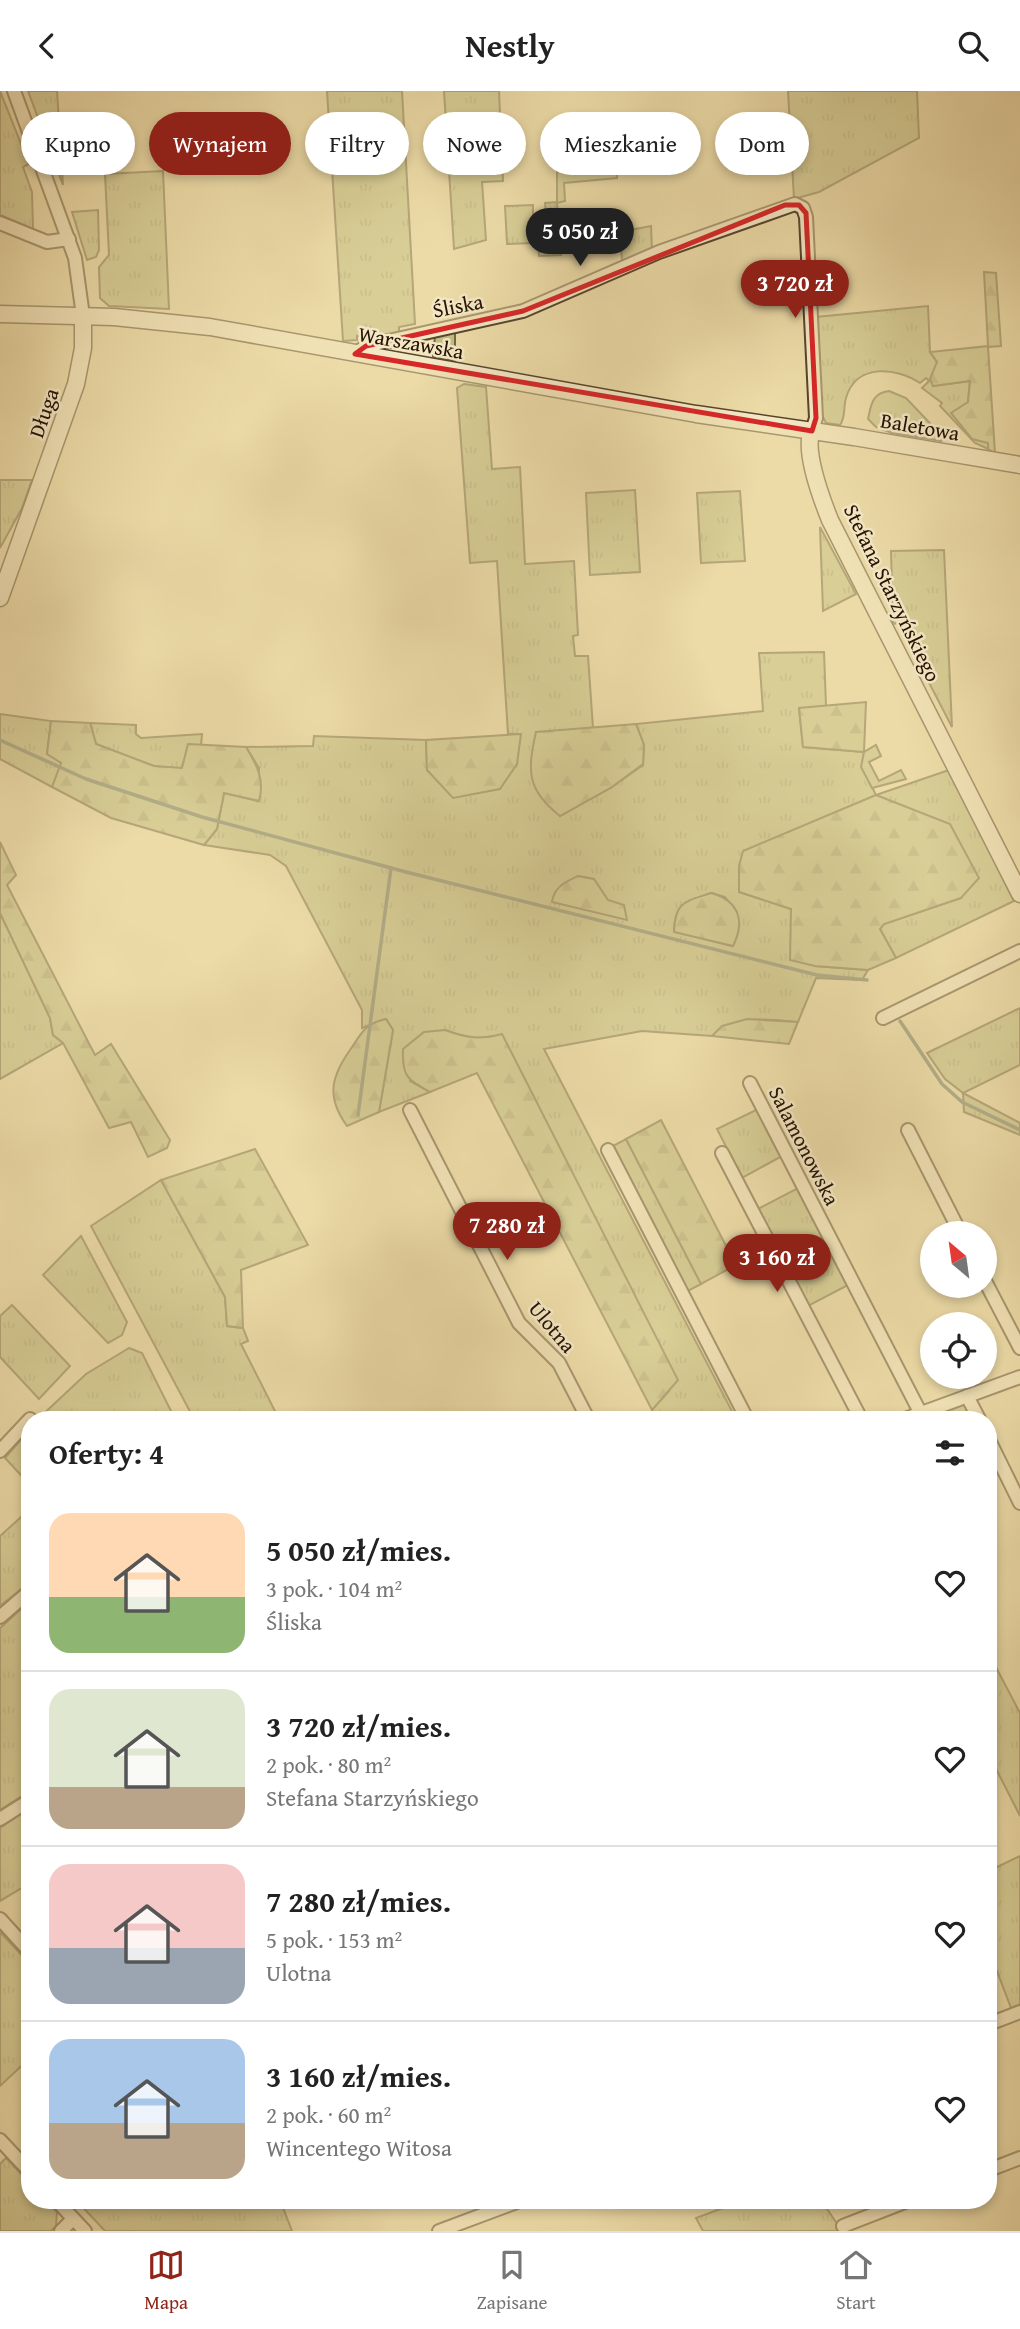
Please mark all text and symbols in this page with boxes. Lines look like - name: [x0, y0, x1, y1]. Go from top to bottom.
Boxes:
- text: Nestly: [465, 22, 555, 69]
- icon: back: [28, 27, 66, 65]
- icon: search: [954, 27, 992, 65]
- chip: Kupno: [21, 112, 135, 175]
- chip: Wynajem: [149, 112, 291, 175]
- chip: Filtry: [305, 112, 409, 175]
- chip: Nowe: [423, 112, 526, 175]
- chip: Mieszkanie: [540, 112, 701, 175]
- chip: Dom: [715, 112, 809, 175]
- pin: 5 050 zł: [508, 209, 652, 268]
- text: 5 050 zł: [542, 214, 618, 247]
- pin: 3 720 zł: [723, 261, 867, 320]
- text: 3 720 zł: [757, 266, 833, 299]
- street label: Śliska: [430, 285, 486, 326]
- street label: Warszawska: [356, 318, 466, 367]
- street label: Długa: [21, 384, 66, 442]
- street label: Baletowa: [878, 404, 962, 449]
- street label: Stefana Starzyńskiego: [836, 499, 949, 687]
- street label: Salamonowska: [761, 1081, 848, 1211]
- pin: 7 280 zł: [435, 1203, 579, 1262]
- text: 7 280 zł: [469, 1208, 545, 1241]
- north arrow: [920, 1221, 998, 1299]
- map controls: [920, 1221, 997, 1389]
- pin: 3 160 zł: [705, 1235, 849, 1294]
- text: 3 160 zł: [739, 1240, 815, 1273]
- street label: Ulotna: [521, 1294, 583, 1360]
- button: locate: [920, 1312, 997, 1389]
- text: Oferty: 4: [49, 1431, 164, 1475]
- icon: filters: [931, 1434, 969, 1472]
- text: 5 050 zł/mies.: [266, 1528, 451, 1572]
- icon: home: [105, 1541, 189, 1625]
- icon: heart: [931, 1564, 969, 1602]
- text: 3 pok. · 104 m²: [266, 1572, 402, 1605]
- text: Śliska: [266, 1605, 322, 1638]
- text: 3 720 zł/mies.: [266, 1704, 451, 1748]
- icon: home: [105, 1717, 189, 1801]
- icon: heart: [931, 1740, 969, 1778]
- text: 2 pok. · 80 m²: [266, 1748, 391, 1781]
- text: Stefana Starzyńskiego: [266, 1781, 479, 1814]
- text: 7 280 zł/mies.: [266, 1879, 451, 1923]
- icon: home: [105, 1892, 189, 1976]
- icon: heart: [931, 1915, 969, 1953]
- text: 5 pok. · 153 m²: [266, 1923, 402, 1956]
- text: Ulotna: [266, 1956, 331, 1989]
- text: 3 160 zł/mies.: [266, 2054, 451, 2098]
- icon: home: [105, 2067, 189, 2151]
- icon: heart: [931, 2090, 969, 2128]
- text: 2 pok. · 60 m²: [266, 2098, 391, 2131]
- text: Wincentego Witosa: [266, 2131, 452, 2164]
- tab: Mapa: [144, 2246, 188, 2316]
- tab: Zapisane: [477, 2246, 548, 2316]
- tab: Start: [836, 2246, 876, 2316]

